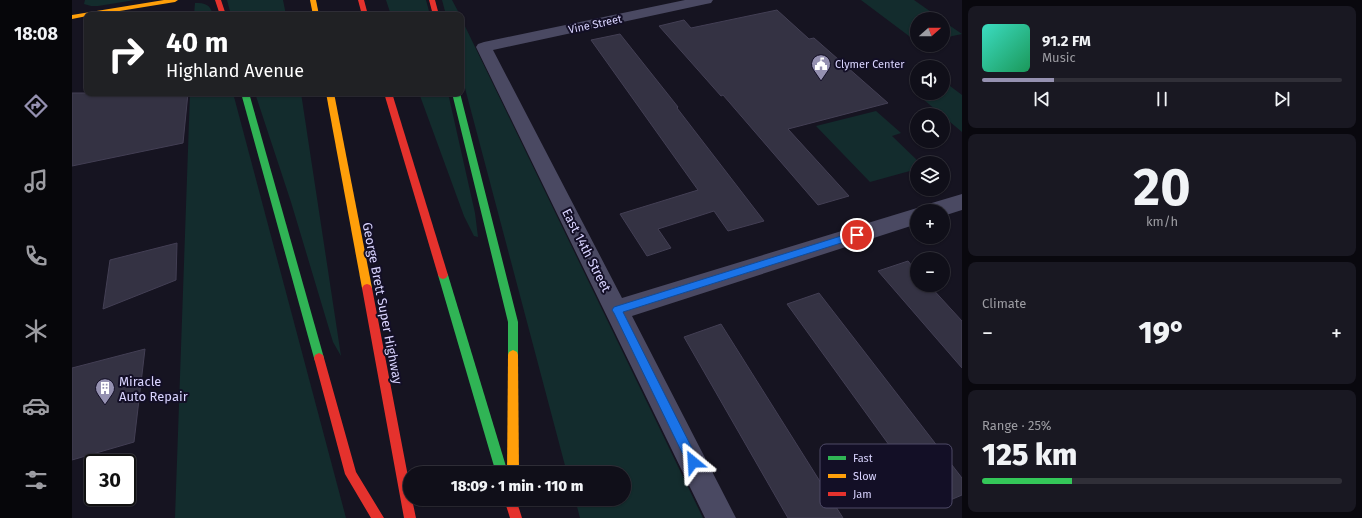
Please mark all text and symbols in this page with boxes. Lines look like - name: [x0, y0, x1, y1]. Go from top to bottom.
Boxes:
- street label: Vine Street: [567, 12, 623, 37]
- north arrow: [910, 12, 950, 52]
- map controls: [910, 12, 950, 292]
- text: 18:08: [14, 23, 58, 45]
- text: 40 m: [166, 26, 229, 59]
- icon: right: [100, 28, 152, 80]
- text: 91.2 FM: [1042, 32, 1091, 50]
- text: Music: [1042, 50, 1076, 65]
- public building icon: Clymer Center: [810, 53, 832, 81]
- place label: Clymer Center: [835, 58, 905, 71]
- text: Highland Avenue: [166, 60, 304, 82]
- button: sound: [910, 60, 950, 100]
- icon: previous: [1031, 88, 1053, 110]
- icon: pause: [1151, 88, 1173, 110]
- icon: next: [1271, 88, 1293, 110]
- icon: directions: [22, 92, 50, 120]
- button: search: [910, 108, 950, 148]
- button: layers: [910, 156, 950, 196]
- text: 20: [1133, 156, 1191, 219]
- icon: music: [22, 167, 50, 195]
- button: +: [910, 204, 950, 244]
- street label: East 14th Street: [559, 206, 614, 295]
- text: km/h: [1146, 214, 1178, 229]
- pin: [840, 218, 874, 252]
- street label: George Brett Super Highway: [359, 221, 406, 386]
- icon: arrive: [846, 224, 868, 246]
- icon: phone: [22, 242, 50, 270]
- button: −: [910, 252, 950, 292]
- text: Climate: [982, 296, 1026, 311]
- text: 19°: [1139, 315, 1185, 351]
- icon: climate: [22, 317, 50, 345]
- text: −: [982, 320, 993, 347]
- text: +: [1331, 320, 1342, 347]
- place label: Miracle Auto Repair: [119, 374, 188, 404]
- building icon: Miracle Auto Repair: [94, 377, 116, 405]
- icon: car: [22, 392, 50, 420]
- text: Range · 25%: [982, 418, 1052, 433]
- text: 125 km: [982, 437, 1077, 473]
- position arrow: [672, 441, 714, 483]
- legend: [820, 444, 952, 508]
- text: Fast: [853, 452, 873, 465]
- speed limit sign: 30: [84, 454, 136, 506]
- icon: filters: [22, 466, 50, 494]
- text: Slow: [853, 470, 877, 483]
- text: 18:09 · 1 min · 110 m: [451, 477, 583, 495]
- text: Jam: [853, 488, 872, 501]

